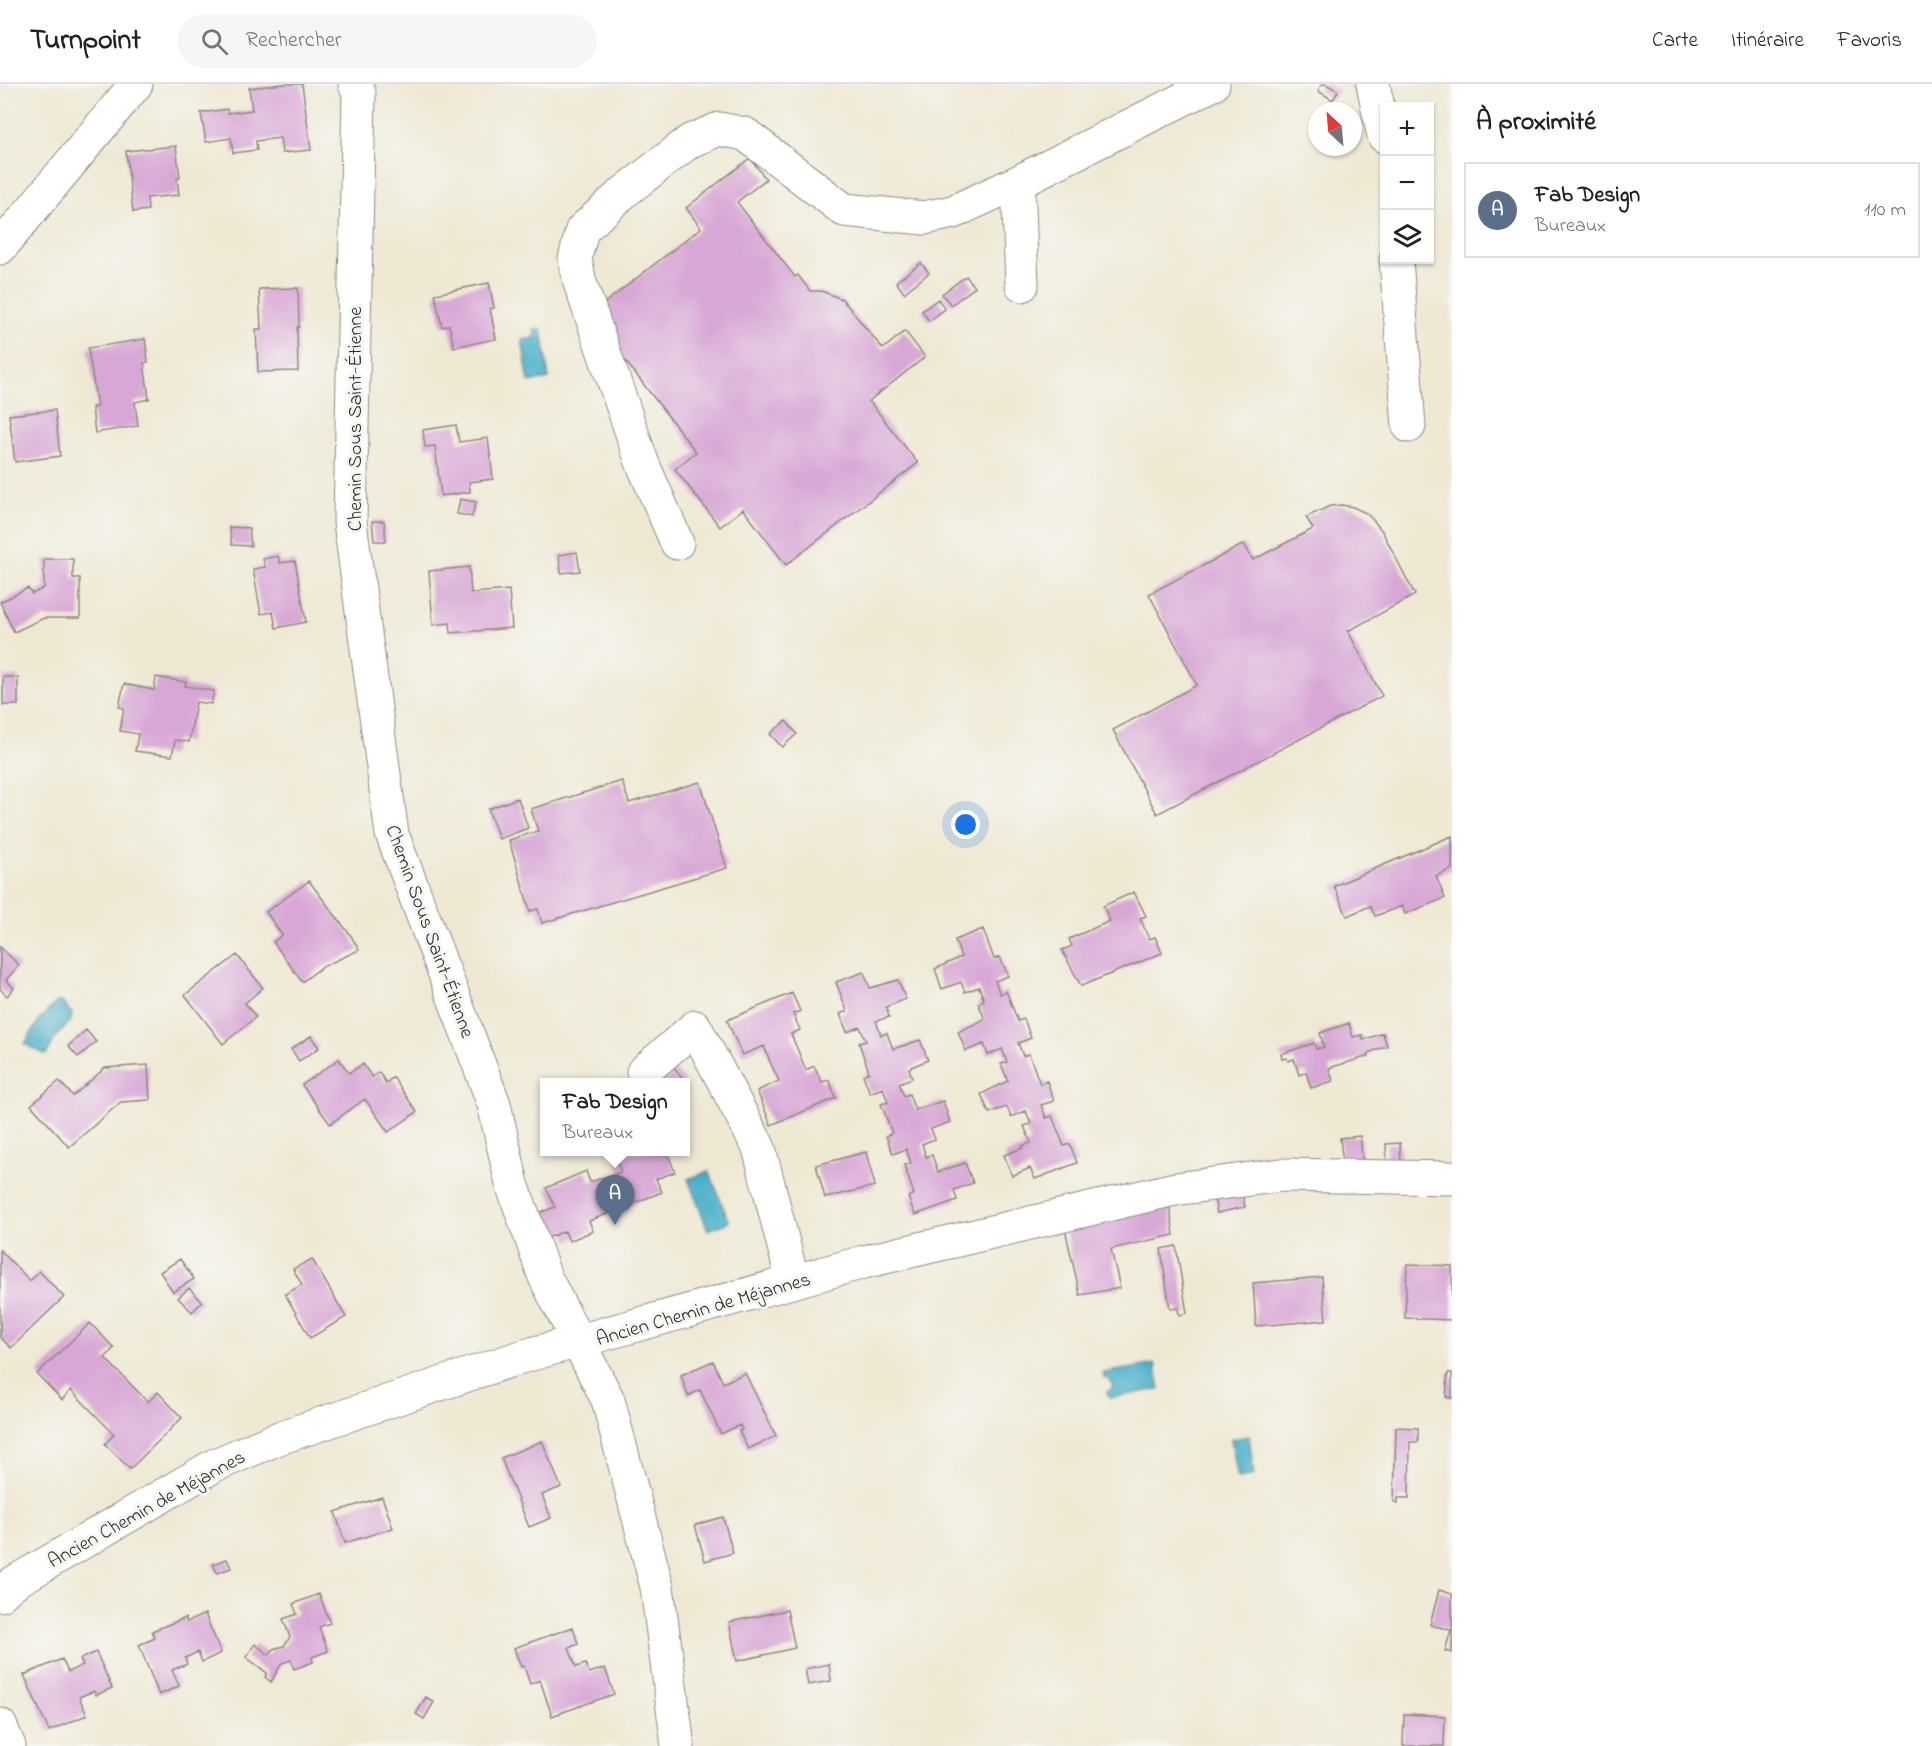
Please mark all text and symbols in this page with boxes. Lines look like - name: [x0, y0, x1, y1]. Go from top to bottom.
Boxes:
- search box: [177, 14, 597, 68]
- text: Turnpoint: [30, 21, 141, 62]
- icon: search: [198, 25, 231, 58]
- text: Rechercher: [246, 25, 342, 57]
- text: Carte: [1652, 26, 1698, 56]
- text: Itinéraire: [1731, 26, 1804, 56]
- text: Favoris: [1837, 26, 1902, 56]
- north arrow: [1308, 102, 1362, 156]
- map controls: [1380, 102, 1434, 264]
- button: +: [1380, 102, 1434, 156]
- text: À proximité: [1476, 104, 1596, 142]
- button: −: [1380, 156, 1434, 210]
- text: Fab Design: [1535, 180, 1640, 212]
- text: A: [1491, 196, 1504, 225]
- text: 110 m: [1864, 196, 1906, 225]
- button: layers: [1380, 210, 1434, 264]
- text: Bureaux: [1535, 212, 1606, 241]
- street label: Chemin Sous Saint-Étienne: [342, 307, 371, 531]
- your location: [951, 810, 980, 839]
- street label: Chemin Sous Saint-Étienne: [377, 821, 481, 1042]
- popup: [540, 1078, 690, 1156]
- text: Fab Design: [562, 1087, 668, 1119]
- text: Bureaux: [562, 1119, 634, 1148]
- pin: A: [596, 1176, 634, 1225]
- street label: Ancien Chemin de Méjannes: [593, 1266, 814, 1355]
- street label: Ancien Chemin de Méjannes: [43, 1444, 251, 1577]

